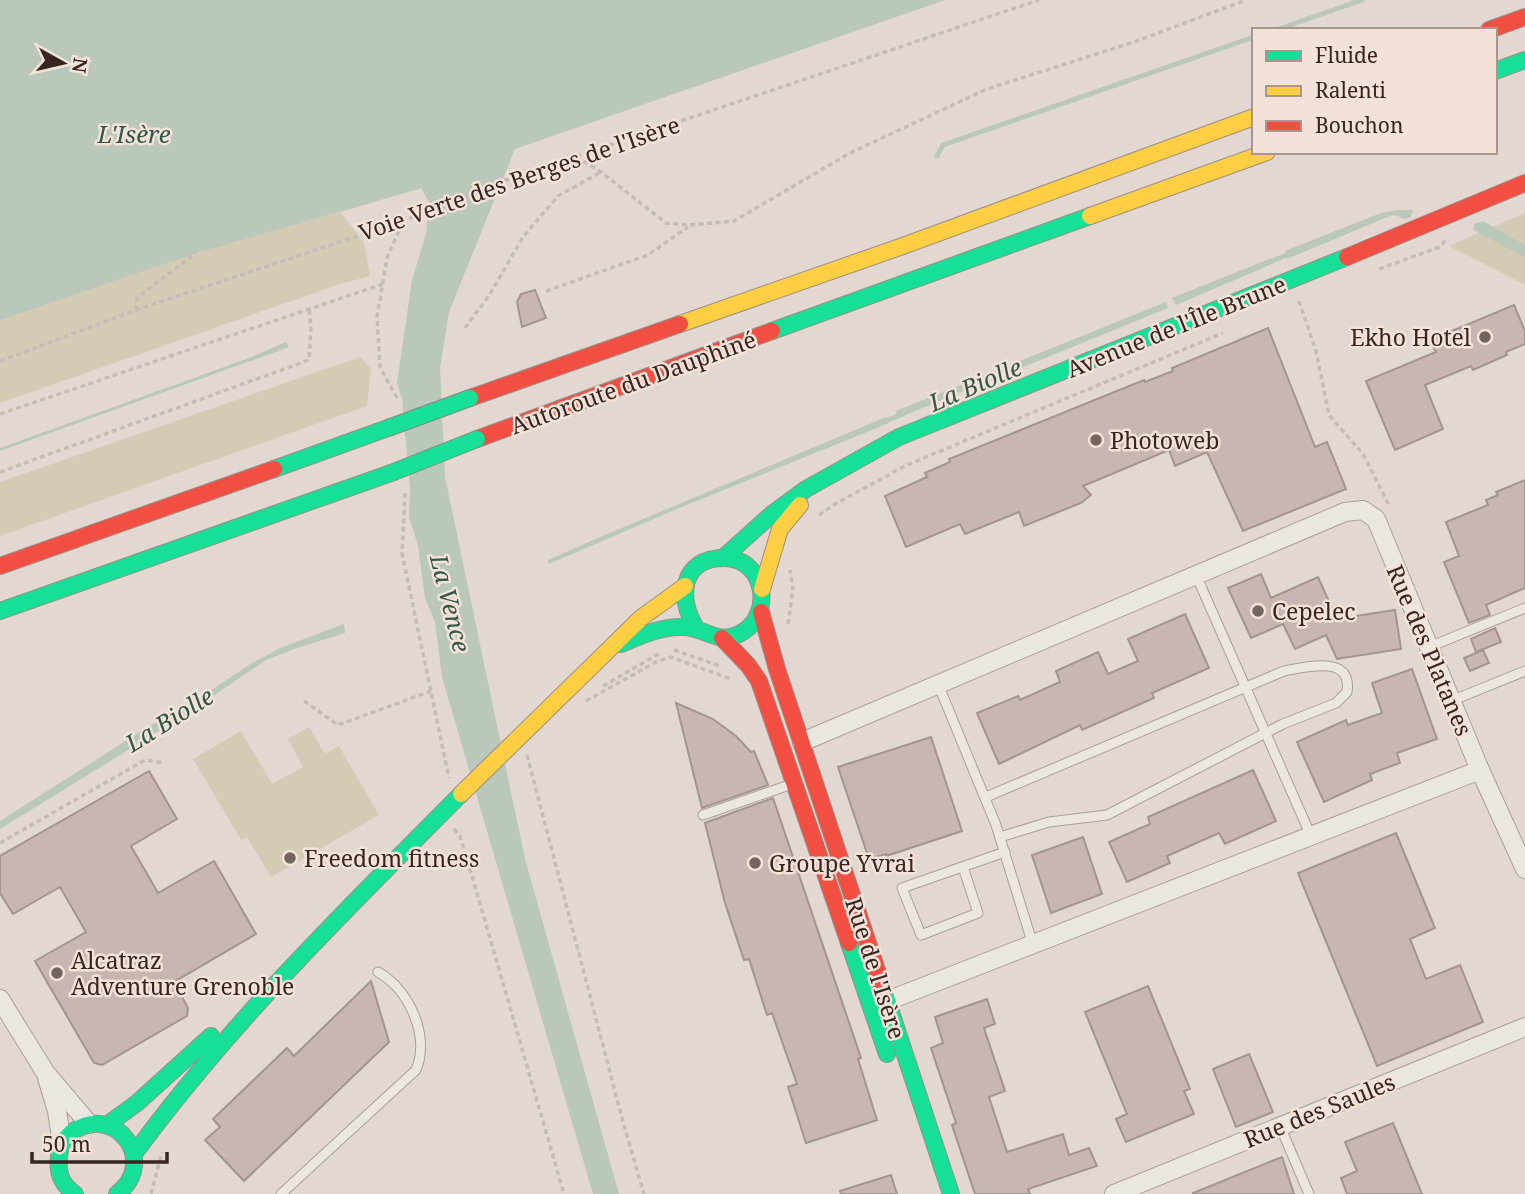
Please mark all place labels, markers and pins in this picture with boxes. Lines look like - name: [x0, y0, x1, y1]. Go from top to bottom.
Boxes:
- place label: Ekho Hotel: [1350, 321, 1471, 353]
- marker: Ekho Hotel: [1477, 329, 1493, 345]
- place label: Photoweb: [1110, 424, 1219, 456]
- marker: Photoweb: [1088, 432, 1104, 448]
- place label: Cepelec: [1272, 595, 1356, 627]
- marker: Cepelec: [1250, 603, 1266, 619]
- place label: Freedom fitness: [304, 842, 479, 874]
- place label: Groupe Yvrai: [769, 847, 916, 879]
- marker: Freedom fitness: [282, 850, 298, 866]
- marker: Groupe Yvrai: [747, 855, 763, 871]
- place label: Alcatraz Adventure Grenoble: [71, 944, 294, 1002]
- marker: Alcatraz Adventure Grenoble: [49, 965, 65, 981]

